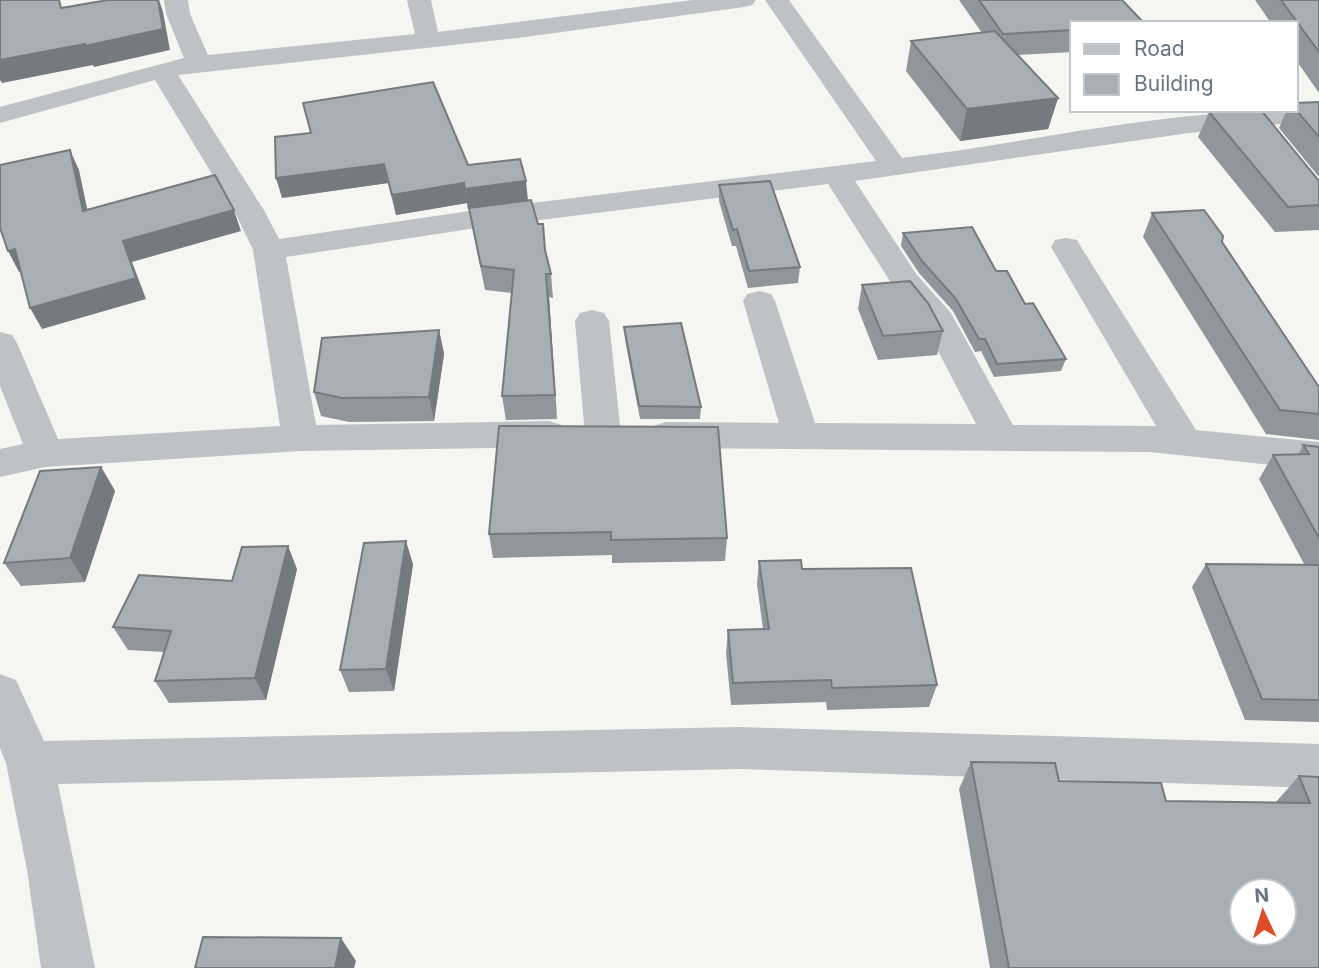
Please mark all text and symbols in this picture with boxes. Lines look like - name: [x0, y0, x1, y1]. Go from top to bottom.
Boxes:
- legend: [1070, 21, 1298, 112]
- text: Road: [1134, 36, 1185, 61]
- text: Building: [1134, 71, 1214, 96]
- north arrow: [1228, 877, 1298, 947]
- text: N: [1254, 884, 1270, 908]

